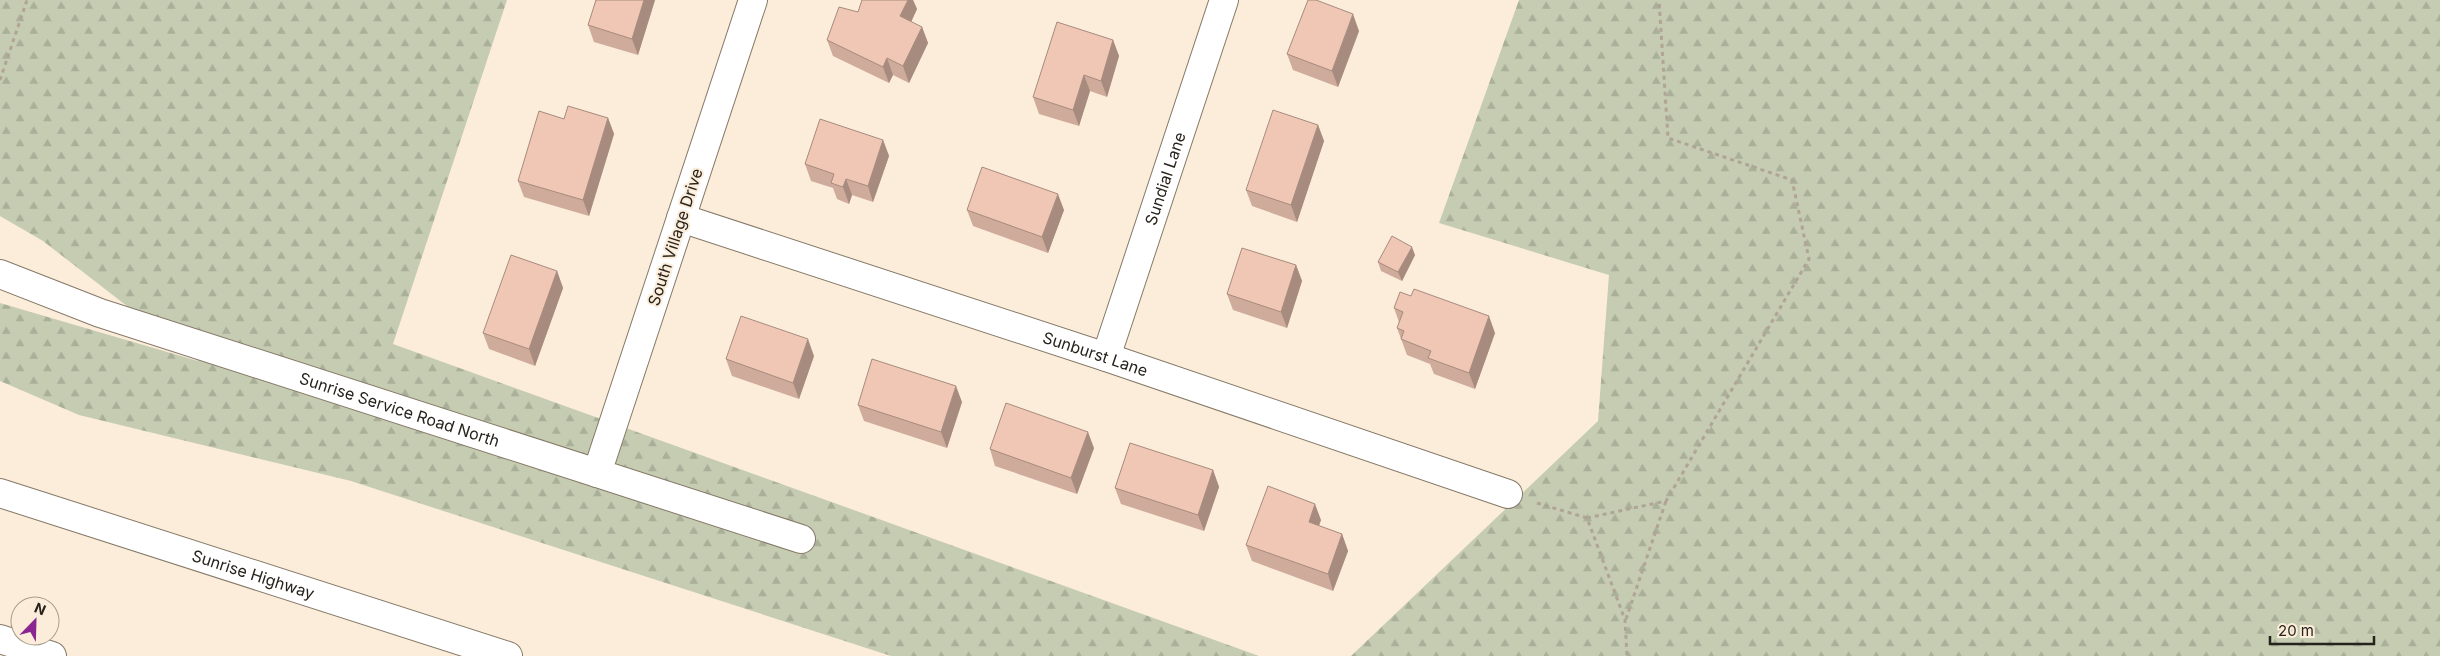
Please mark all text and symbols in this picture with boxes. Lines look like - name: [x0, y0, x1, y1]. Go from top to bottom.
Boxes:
- street label: Sundial Lane: [1140, 129, 1190, 228]
- street label: South Village Drive: [643, 166, 707, 308]
- street label: Sunburst Lane: [1040, 327, 1150, 381]
- street label: Sunrise Service Road North: [297, 368, 502, 451]
- street label: Sunrise Highway: [190, 545, 317, 603]
- north arrow: [10, 596, 60, 646]
- text: N: [32, 599, 49, 618]
- scale bar: [2270, 614, 2374, 646]
- text: 20 m: [2278, 621, 2314, 640]

